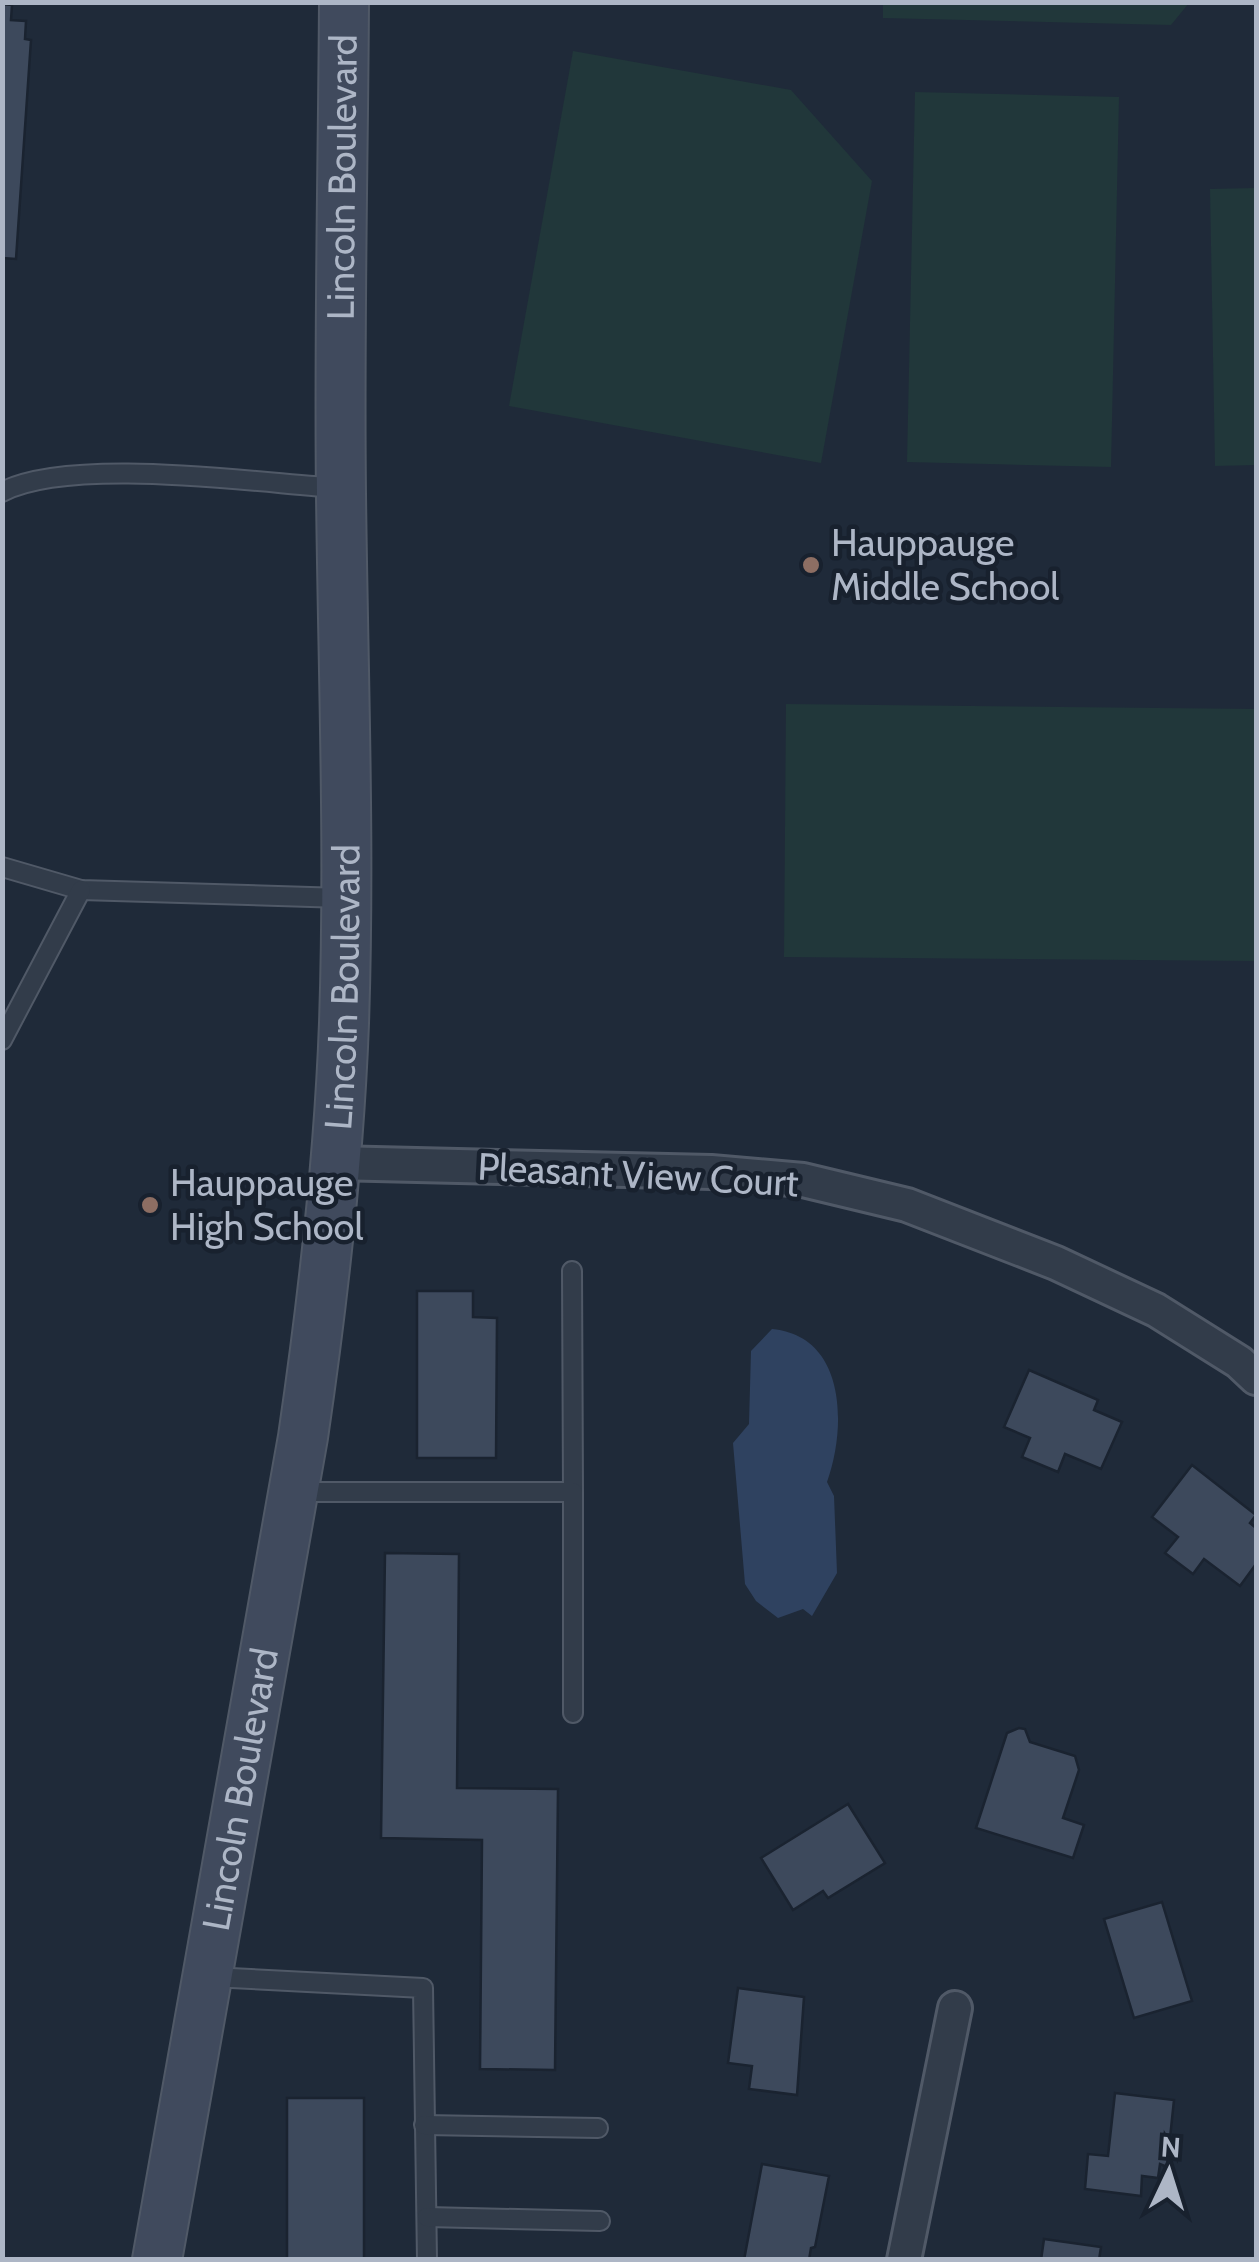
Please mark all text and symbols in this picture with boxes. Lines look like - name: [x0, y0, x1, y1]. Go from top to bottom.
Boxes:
- street label: Lincoln Boulevard: [317, 34, 367, 320]
- place label: Hauppauge Middle School: [831, 519, 1059, 610]
- marker: Hauppauge Middle School: [800, 554, 822, 576]
- street label: Lincoln Boulevard: [314, 844, 369, 1132]
- street label: Pleasant View Court: [476, 1143, 800, 1206]
- place label: Hauppauge High School: [170, 1159, 363, 1250]
- marker: Hauppauge High School: [139, 1194, 161, 1216]
- street label: Lincoln Boulevard: [192, 1644, 288, 1934]
- north arrow: [1119, 2122, 1219, 2222]
- text: N: [1160, 2129, 1182, 2165]

